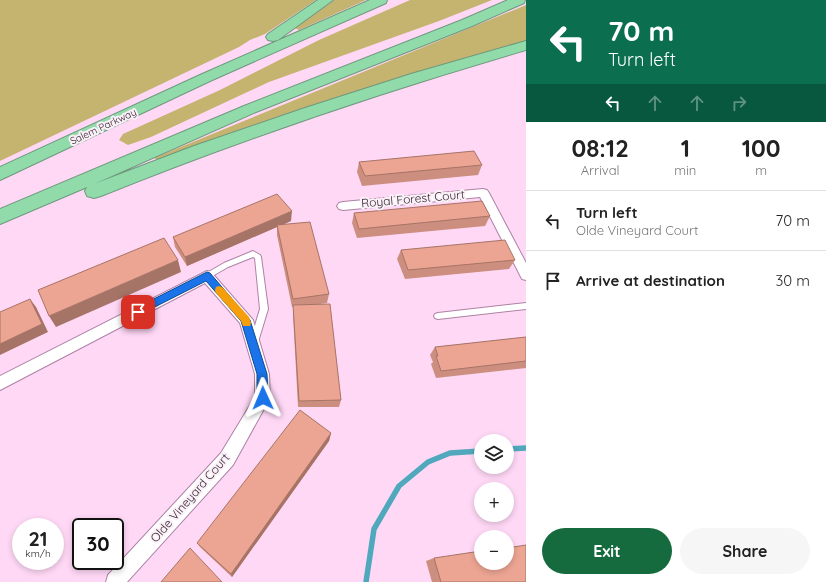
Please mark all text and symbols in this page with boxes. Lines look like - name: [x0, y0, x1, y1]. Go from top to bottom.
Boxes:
- text: 70 m: [608, 13, 674, 48]
- icon: left: [542, 16, 594, 68]
- text: Turn left: [608, 48, 676, 71]
- icon: left: [602, 92, 624, 114]
- icon: ahead: [644, 92, 666, 114]
- icon: ahead: [686, 92, 708, 114]
- icon: right: [728, 92, 750, 114]
- street label: Salem Parkway: [68, 105, 139, 148]
- text: 08:12: [571, 133, 629, 163]
- text: 1: [681, 133, 690, 163]
- text: 100: [742, 133, 781, 163]
- text: Arrival: [581, 162, 620, 178]
- text: min: [674, 162, 696, 178]
- text: m: [755, 162, 767, 178]
- street label: Royal Forest Court: [361, 187, 465, 211]
- text: Turn left: [576, 203, 638, 222]
- icon: left: [542, 210, 564, 232]
- text: 70 m: [776, 211, 810, 230]
- text: Olde Vineyard Court: [576, 222, 698, 238]
- icon: arrive: [542, 270, 564, 292]
- text: Arrive at destination: [576, 271, 725, 290]
- text: 30 m: [775, 271, 810, 290]
- pin: [121, 295, 155, 329]
- icon: arrive: [127, 301, 149, 323]
- position arrow: [242, 377, 284, 419]
- map controls: [474, 434, 514, 570]
- button: layers: [474, 434, 514, 474]
- street label: Olde Vineyard Court: [147, 450, 232, 545]
- button: +: [474, 482, 514, 522]
- speed limit sign: 30: [72, 518, 124, 570]
- text: 21: [28, 526, 48, 551]
- button: Exit: [542, 528, 672, 574]
- button: Share: [680, 528, 810, 574]
- button: −: [474, 530, 514, 570]
- text: km/h: [25, 547, 51, 560]

